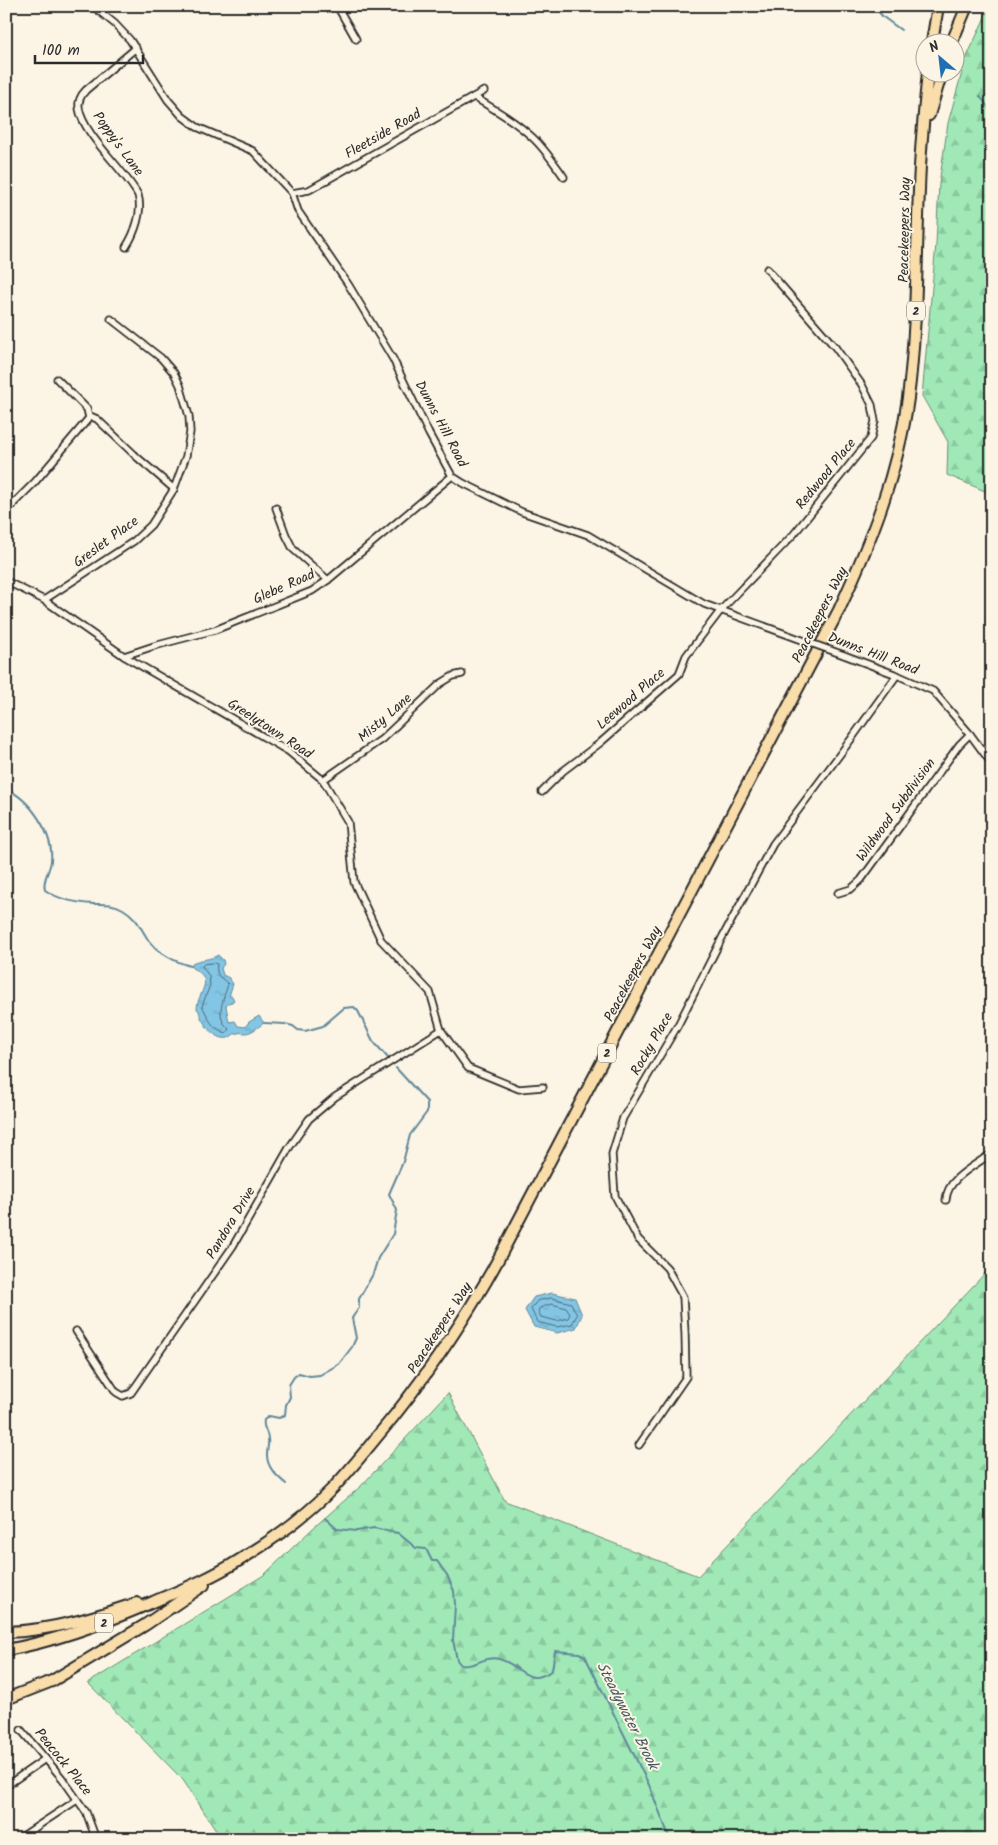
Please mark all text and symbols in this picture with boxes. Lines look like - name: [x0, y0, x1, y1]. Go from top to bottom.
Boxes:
- scale bar: [35, 32, 142, 64]
- north arrow: [916, 32, 966, 82]
- text: N: [925, 36, 944, 59]
- text: 100 m: [42, 39, 80, 63]
- street label: Fleetside Road: [341, 103, 426, 165]
- street label: Poppy's Lane: [87, 107, 149, 182]
- street label: Peacekeepers Way: [893, 177, 917, 283]
- road number: 2: [907, 302, 925, 321]
- street label: Dunns Hill Road: [409, 377, 474, 472]
- street label: Redwood Place: [790, 433, 862, 514]
- street label: Greslet Place: [69, 510, 144, 573]
- street label: Glebe Road: [250, 563, 319, 610]
- street label: Peacekeepers Way: [786, 563, 854, 667]
- street label: Dunns Hill Road: [824, 627, 922, 682]
- street label: Leewood Place: [592, 662, 671, 735]
- street label: Misty Lane: [353, 688, 418, 748]
- street label: Greelytown Road: [223, 693, 318, 765]
- street label: Wildwood Subdivision: [851, 754, 941, 866]
- street label: Peacekeepers Way: [599, 922, 668, 1026]
- street label: Rocky Place: [625, 1008, 679, 1080]
- road number: 2: [598, 1044, 616, 1062]
- street label: Pandora Drive: [201, 1182, 262, 1263]
- street label: Peacekeepers Way: [402, 1277, 478, 1378]
- road number: 2: [95, 1614, 113, 1632]
- water label: Steadywater Brook: [590, 1658, 665, 1776]
- street label: Peacock Place: [29, 1723, 98, 1801]

